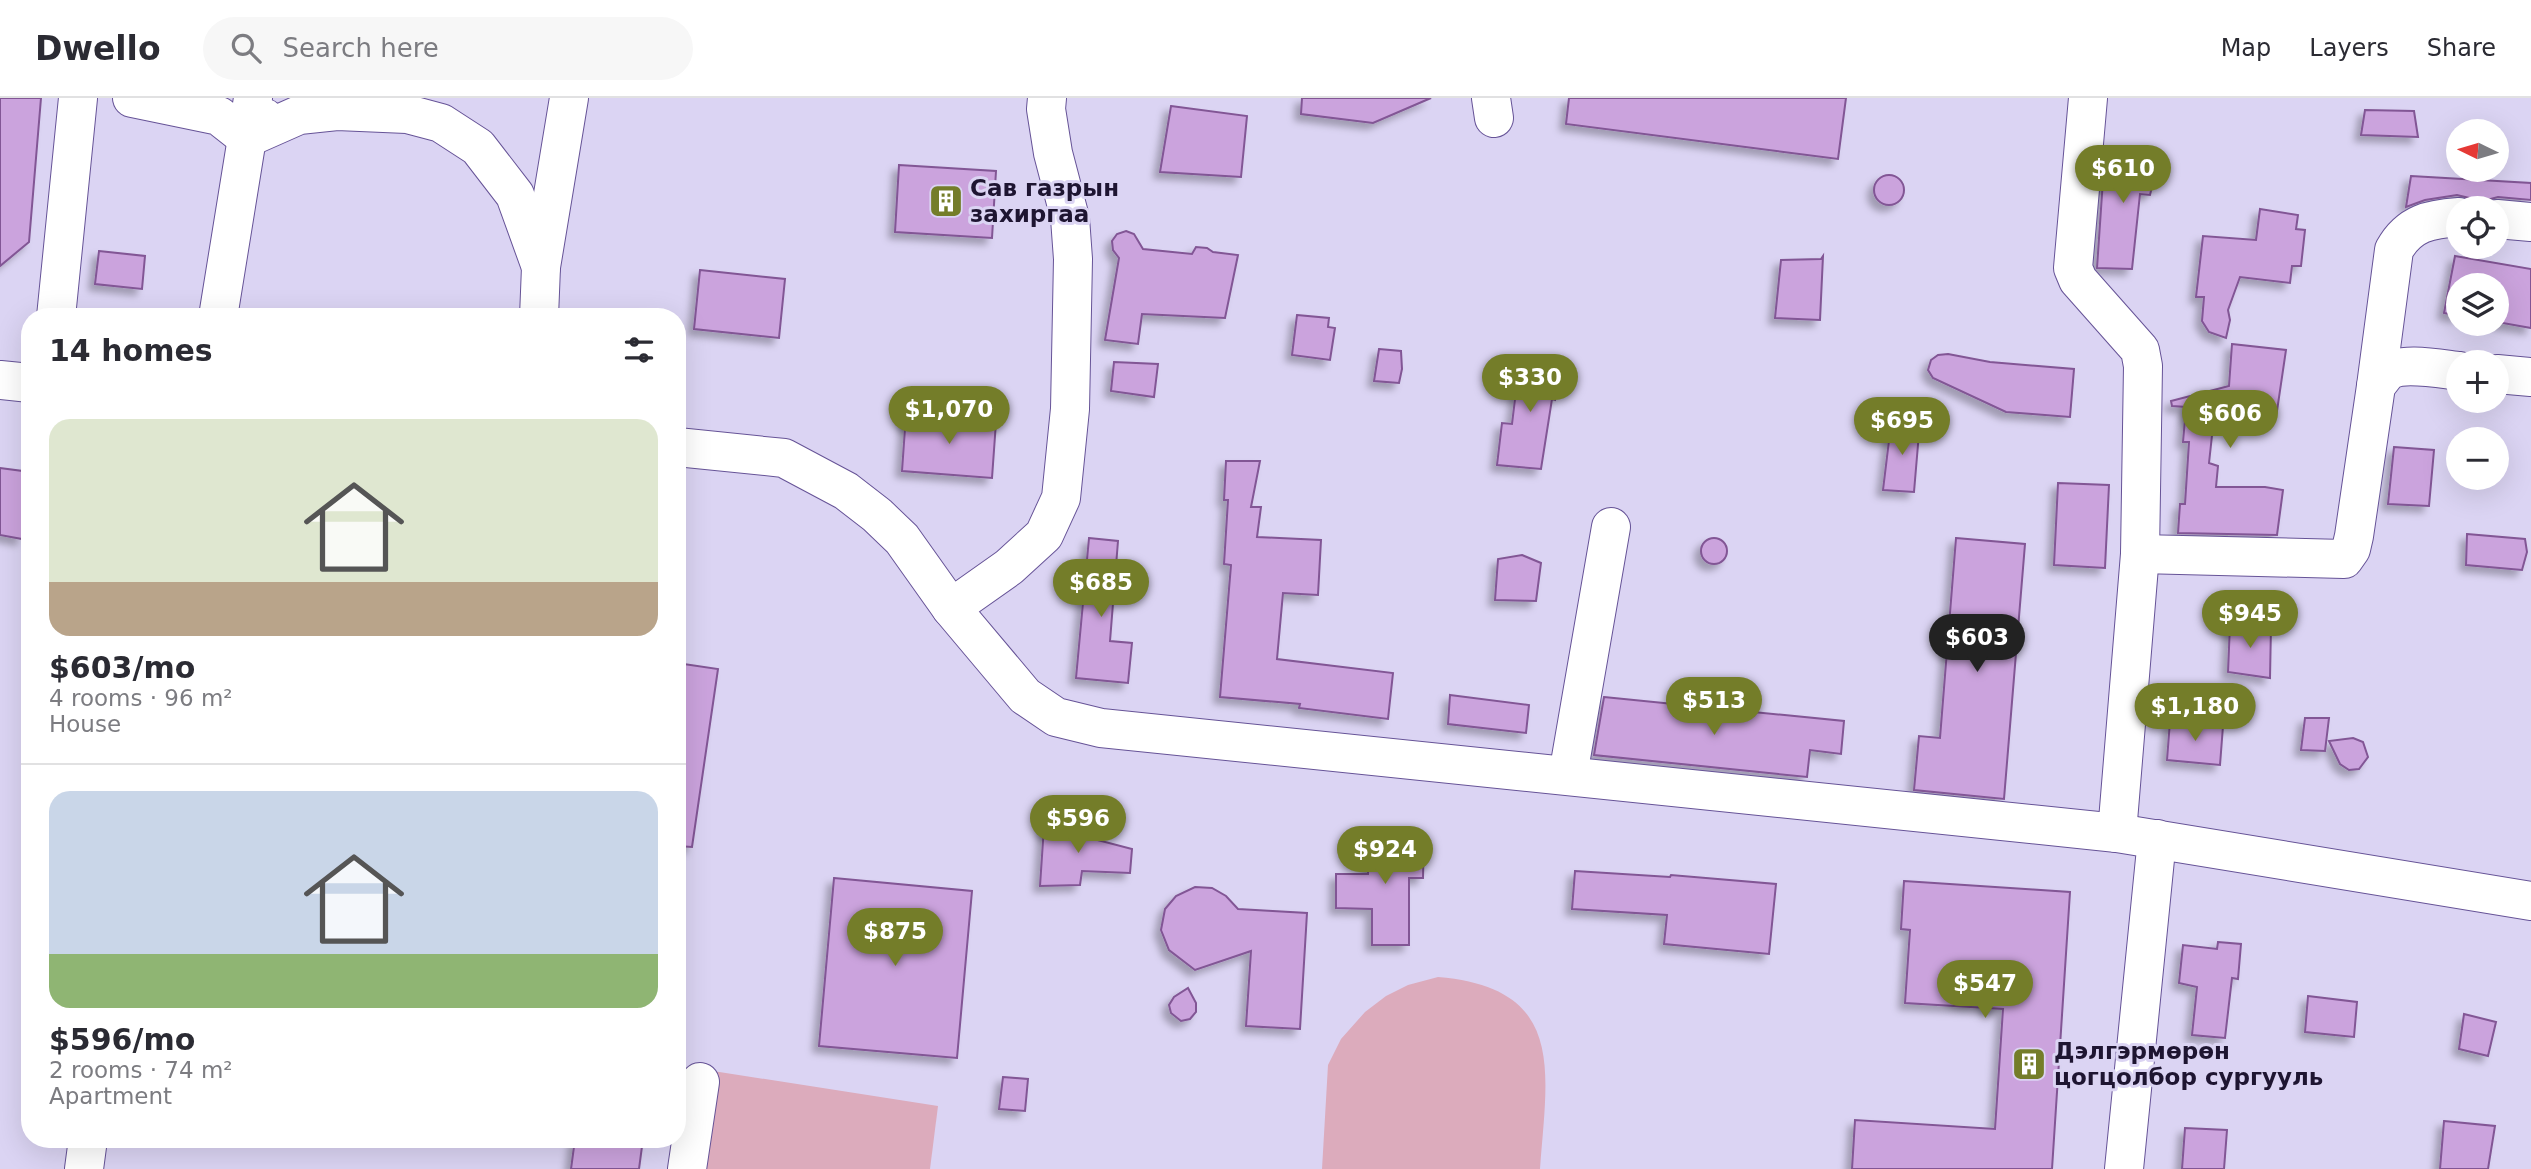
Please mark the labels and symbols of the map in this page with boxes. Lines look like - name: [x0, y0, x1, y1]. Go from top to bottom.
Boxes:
- north arrow: [2446, 119, 2510, 182]
- pin: $610: [2082, 146, 2164, 205]
- place label: Сав газрын захиргаа: [970, 175, 1119, 227]
- building icon: Сав газрын захиргаа: [927, 182, 965, 220]
- pin: $330: [1489, 354, 1571, 414]
- pin: $1,070: [892, 386, 1006, 446]
- pin: $606: [2189, 390, 2271, 450]
- pin: $695: [1861, 398, 1943, 457]
- pin: $685: [1060, 560, 1142, 619]
- pin: $945: [2209, 590, 2291, 650]
- pin: $603: [1936, 614, 2018, 674]
- pin: $513: [1673, 678, 1755, 737]
- pin: $1,180: [2138, 684, 2252, 743]
- pin: $596: [1037, 796, 1119, 855]
- pin: $924: [1344, 826, 1426, 886]
- pin: $875: [854, 908, 936, 968]
- pin: $547: [1944, 960, 2026, 1020]
- place label: Дэлгэрмөрөн цогцолбор сургууль: [2054, 1038, 2323, 1090]
- building icon: Дэлгэрмөрөн цогцолбор сургууль: [2010, 1045, 2048, 1083]

